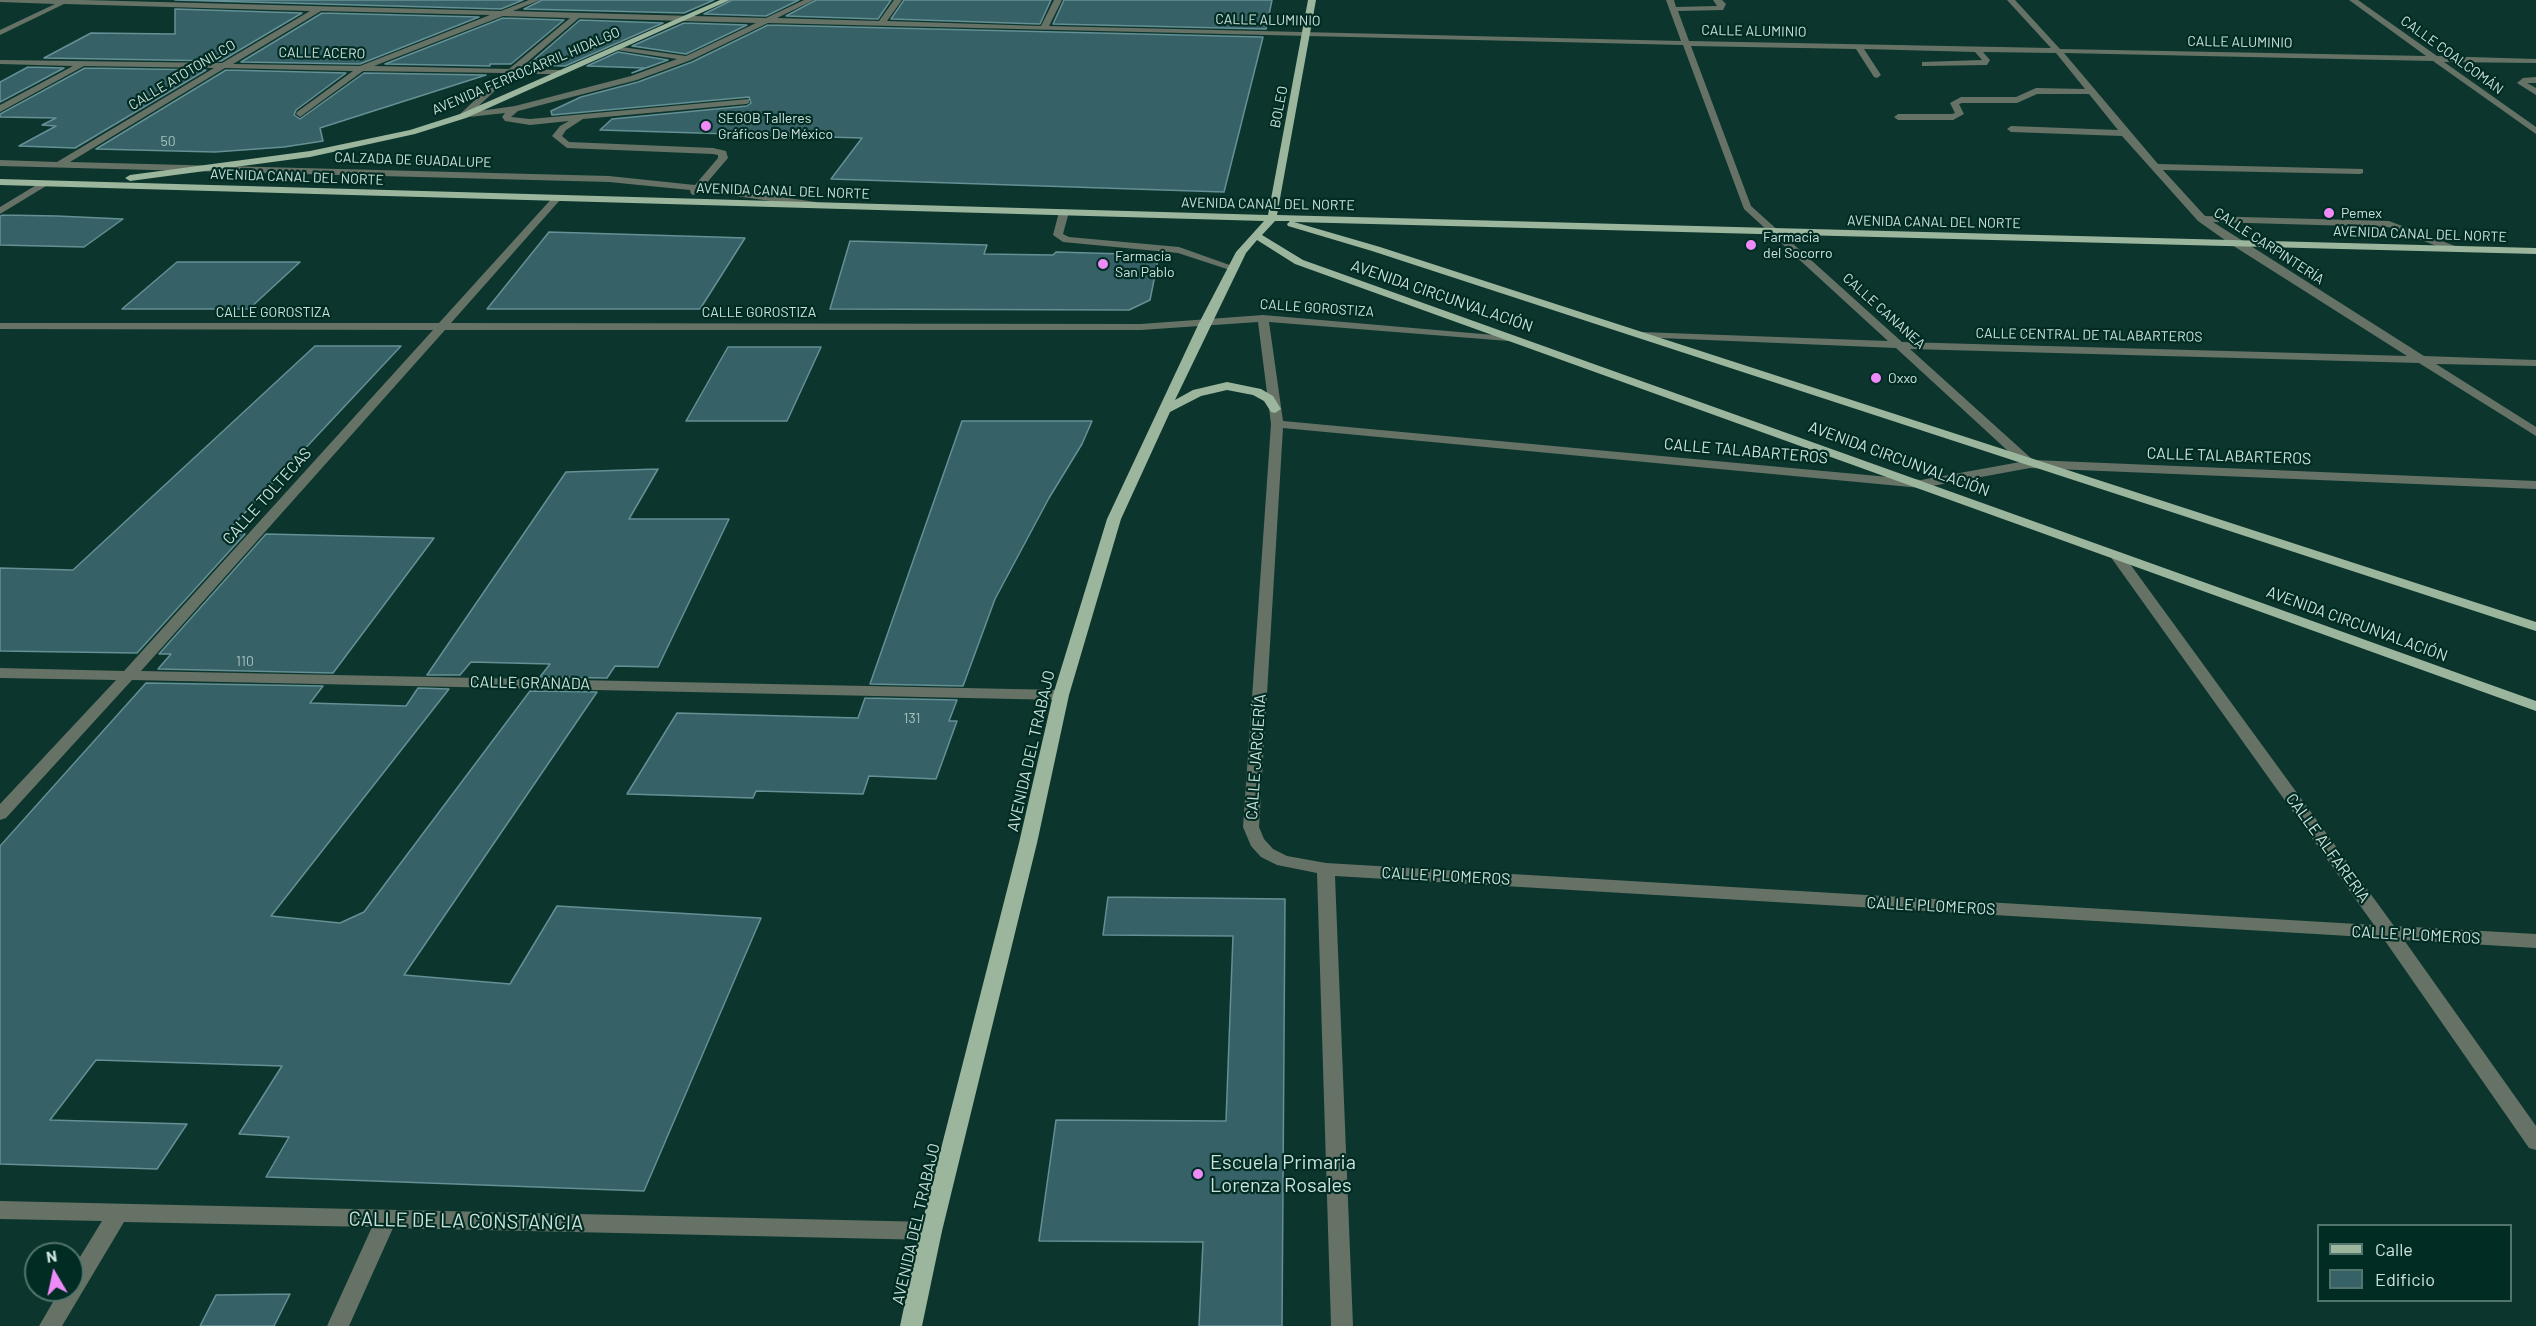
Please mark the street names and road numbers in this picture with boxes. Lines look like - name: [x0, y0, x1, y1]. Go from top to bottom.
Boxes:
- street label: CALLE ALUMINIO: [1215, 11, 1321, 29]
- street label: CALLE COALCOMÁN: [2397, 12, 2507, 98]
- street label: CALLE ALUMINIO: [1701, 22, 1807, 40]
- street label: AVENIDA FERROCARRIL HIDALGO: [429, 24, 623, 118]
- street label: CALLE ALUMINIO: [2187, 33, 2293, 51]
- street label: CALLE ATOTONILCO: [125, 36, 239, 114]
- street label: CALLE ACERO: [278, 44, 366, 62]
- street label: BOLEO: [1267, 84, 1291, 130]
- street label: CALZADA DE GUADALUPE: [334, 149, 492, 171]
- street label: AVENIDA CANAL DEL NORTE: [210, 166, 384, 188]
- street label: AVENIDA CANAL DEL NORTE: [696, 180, 870, 202]
- street label: AVENIDA CANAL DEL NORTE: [1181, 194, 1355, 214]
- street label: CALLE CARPINTERÍA: [2211, 204, 2327, 288]
- street label: AVENIDA CANAL DEL NORTE: [1847, 212, 2021, 232]
- street label: AVENIDA CANAL DEL NORTE: [2333, 223, 2507, 245]
- street label: AVENIDA CIRCUNVALACIÓN: [1348, 256, 1536, 336]
- street label: CALLE CANANEA: [1839, 270, 1929, 352]
- street label: CALLE GOROSTIZA: [1259, 296, 1375, 320]
- street label: CALLE GOROSTIZA: [216, 304, 330, 320]
- street label: CALLE GOROSTIZA: [702, 304, 816, 320]
- street label: CALLE CENTRAL DE TALABARTEROS: [1975, 325, 2203, 345]
- street label: AVENIDA CIRCUNVALACIÓN: [1806, 417, 1992, 501]
- street label: CALLE TALABARTEROS: [1663, 434, 1829, 468]
- street label: CALLE TOLTECAS: [219, 444, 315, 548]
- street label: CALLE TALABARTEROS: [2146, 444, 2312, 468]
- street label: AVENIDA CIRCUNVALACIÓN: [2264, 582, 2450, 666]
- street label: AVENIDA DEL TRABAJO: [1003, 669, 1059, 833]
- street label: CALLE GRANADA: [470, 672, 590, 694]
- street label: CALLE JARCIERÍA: [1242, 693, 1270, 821]
- street label: CALLE ALFARERIA: [2282, 790, 2374, 906]
- street label: CALLE PLOMEROS: [1381, 863, 1511, 889]
- street label: CALLE PLOMEROS: [1866, 893, 1996, 919]
- street label: CALLE PLOMEROS: [2351, 922, 2481, 948]
- street label: AVENIDA DEL TRABAJO: [888, 1142, 944, 1306]
- street label: CALLE DE LA CONSTANCIA: [348, 1207, 584, 1235]

